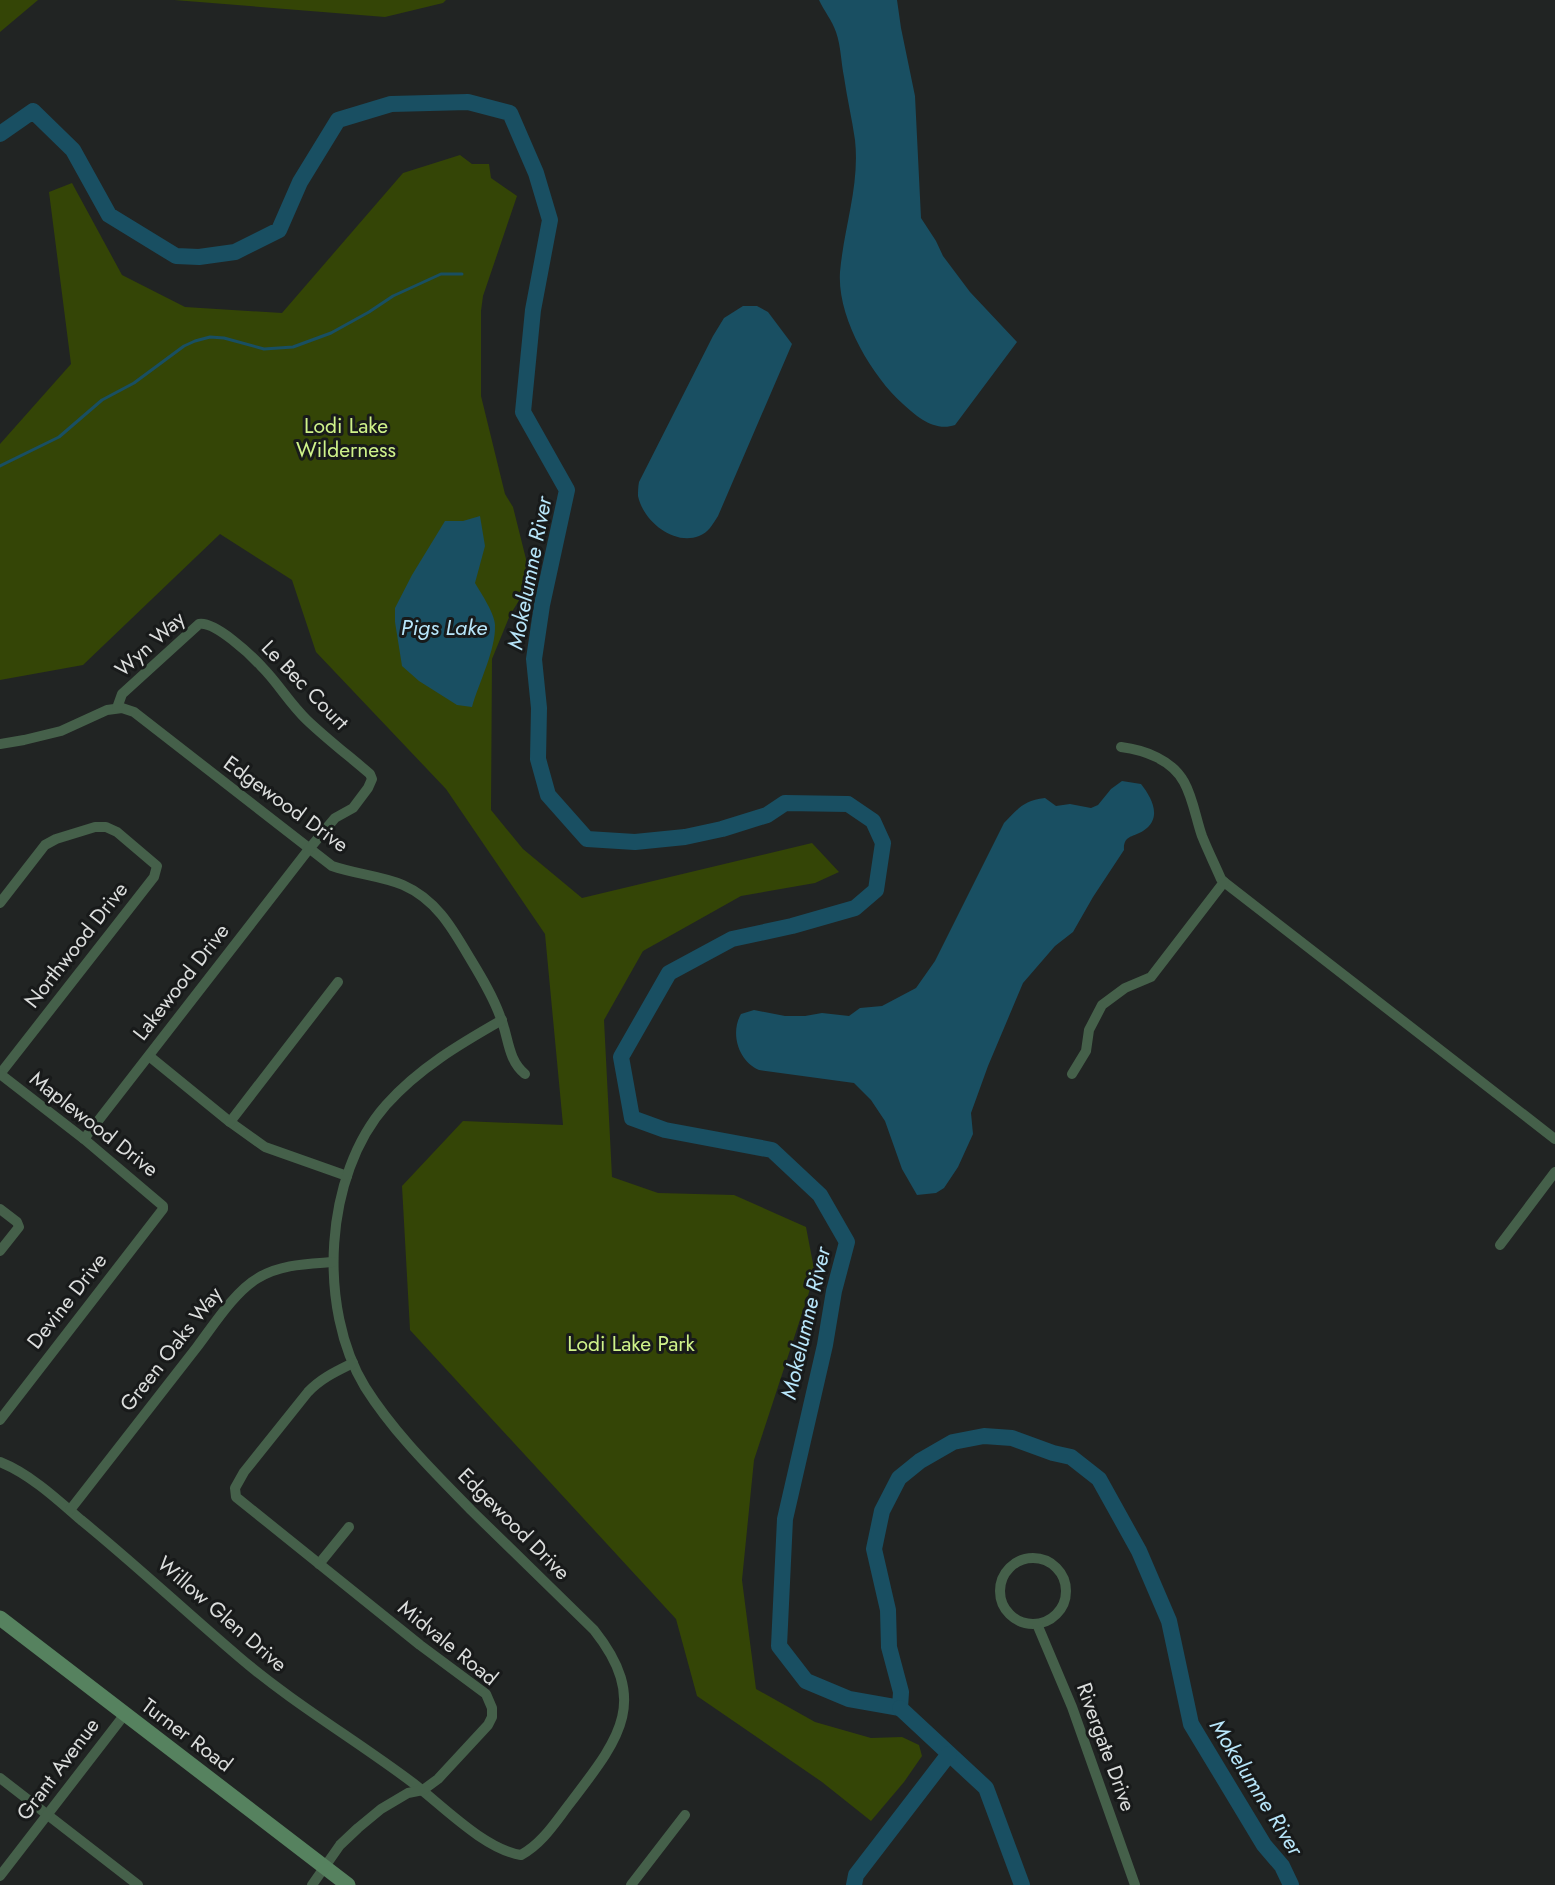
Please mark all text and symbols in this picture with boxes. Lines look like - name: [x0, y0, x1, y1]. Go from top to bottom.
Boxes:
- park label: Lodi Lake Wilderness: [296, 411, 396, 465]
- water label: Mokelumne River: [498, 492, 560, 652]
- street label: Wyn Way: [108, 604, 192, 684]
- water label: Pigs Lake: [401, 611, 487, 643]
- street label: Le Bec Court: [254, 633, 356, 737]
- street label: Edgewood Drive: [217, 748, 355, 860]
- street label: Northwood Drive: [17, 875, 135, 1014]
- street label: Lakewood Drive: [126, 917, 236, 1047]
- street label: Maplewood Drive: [23, 1064, 165, 1184]
- water label: Mokelumne River: [772, 1242, 838, 1402]
- street label: Devine Drive: [20, 1247, 114, 1355]
- street label: Green Oaks Way: [113, 1280, 230, 1418]
- park label: Lodi Lake Park: [567, 1329, 696, 1359]
- street label: Edgewood Drive: [451, 1461, 577, 1587]
- street label: Willow Glen Drive: [150, 1549, 294, 1679]
- street label: Midvale Road: [392, 1593, 504, 1693]
- street label: Rivergate Drive: [1069, 1679, 1143, 1816]
- street label: Turner Road: [135, 1691, 239, 1779]
- street label: Grant Avenue: [10, 1711, 107, 1826]
- water label: Mokelumne River: [1202, 1713, 1313, 1863]

